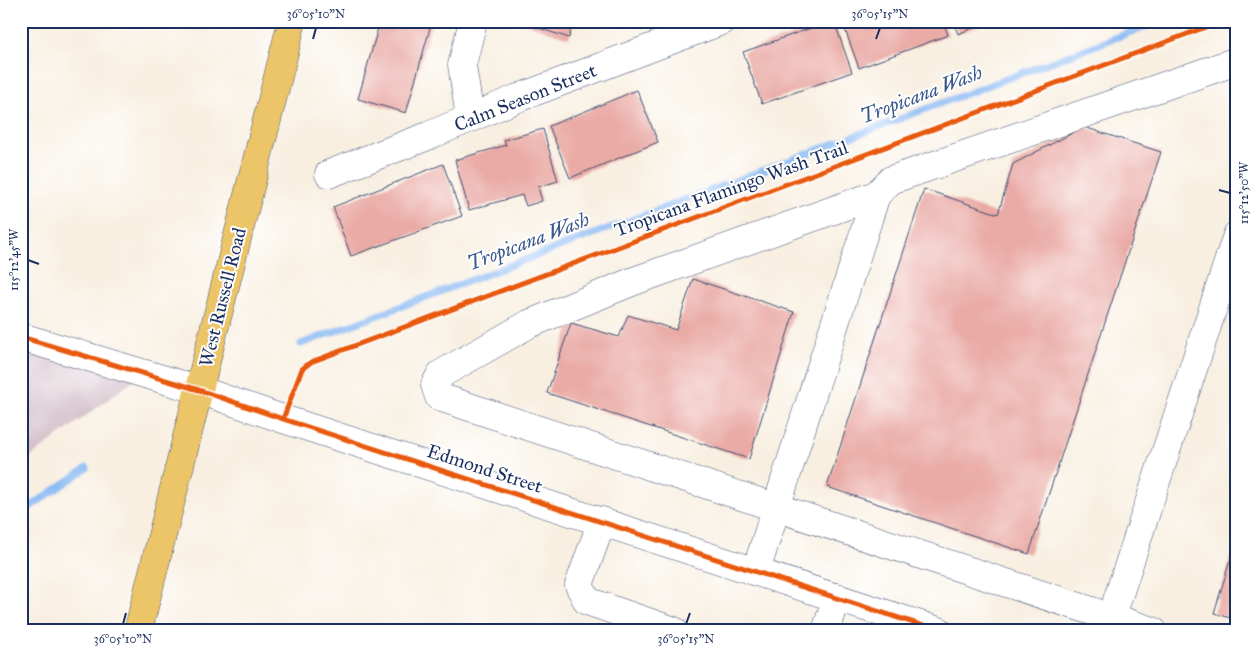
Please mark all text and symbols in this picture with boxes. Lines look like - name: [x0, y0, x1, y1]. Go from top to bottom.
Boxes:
- text: 36°05'10"N: [287, 7, 345, 21]
- text: 36°05'15"N: [852, 7, 908, 21]
- street label: Calm Season Street: [451, 58, 600, 136]
- water label: Tropicana Wash: [857, 60, 986, 129]
- street label: Tropicana Flamingo Wash Trail: [611, 135, 852, 242]
- text: 115°12'50"W: [1237, 161, 1251, 224]
- water label: Tropicana Wash: [464, 207, 593, 276]
- street label: West Russell Road: [194, 225, 251, 369]
- text: 115°12'45"W: [7, 228, 21, 291]
- street label: Edmond Street: [424, 439, 546, 498]
- text: 36°05'10"N: [94, 632, 152, 646]
- text: 36°05'15"N: [658, 632, 714, 646]

